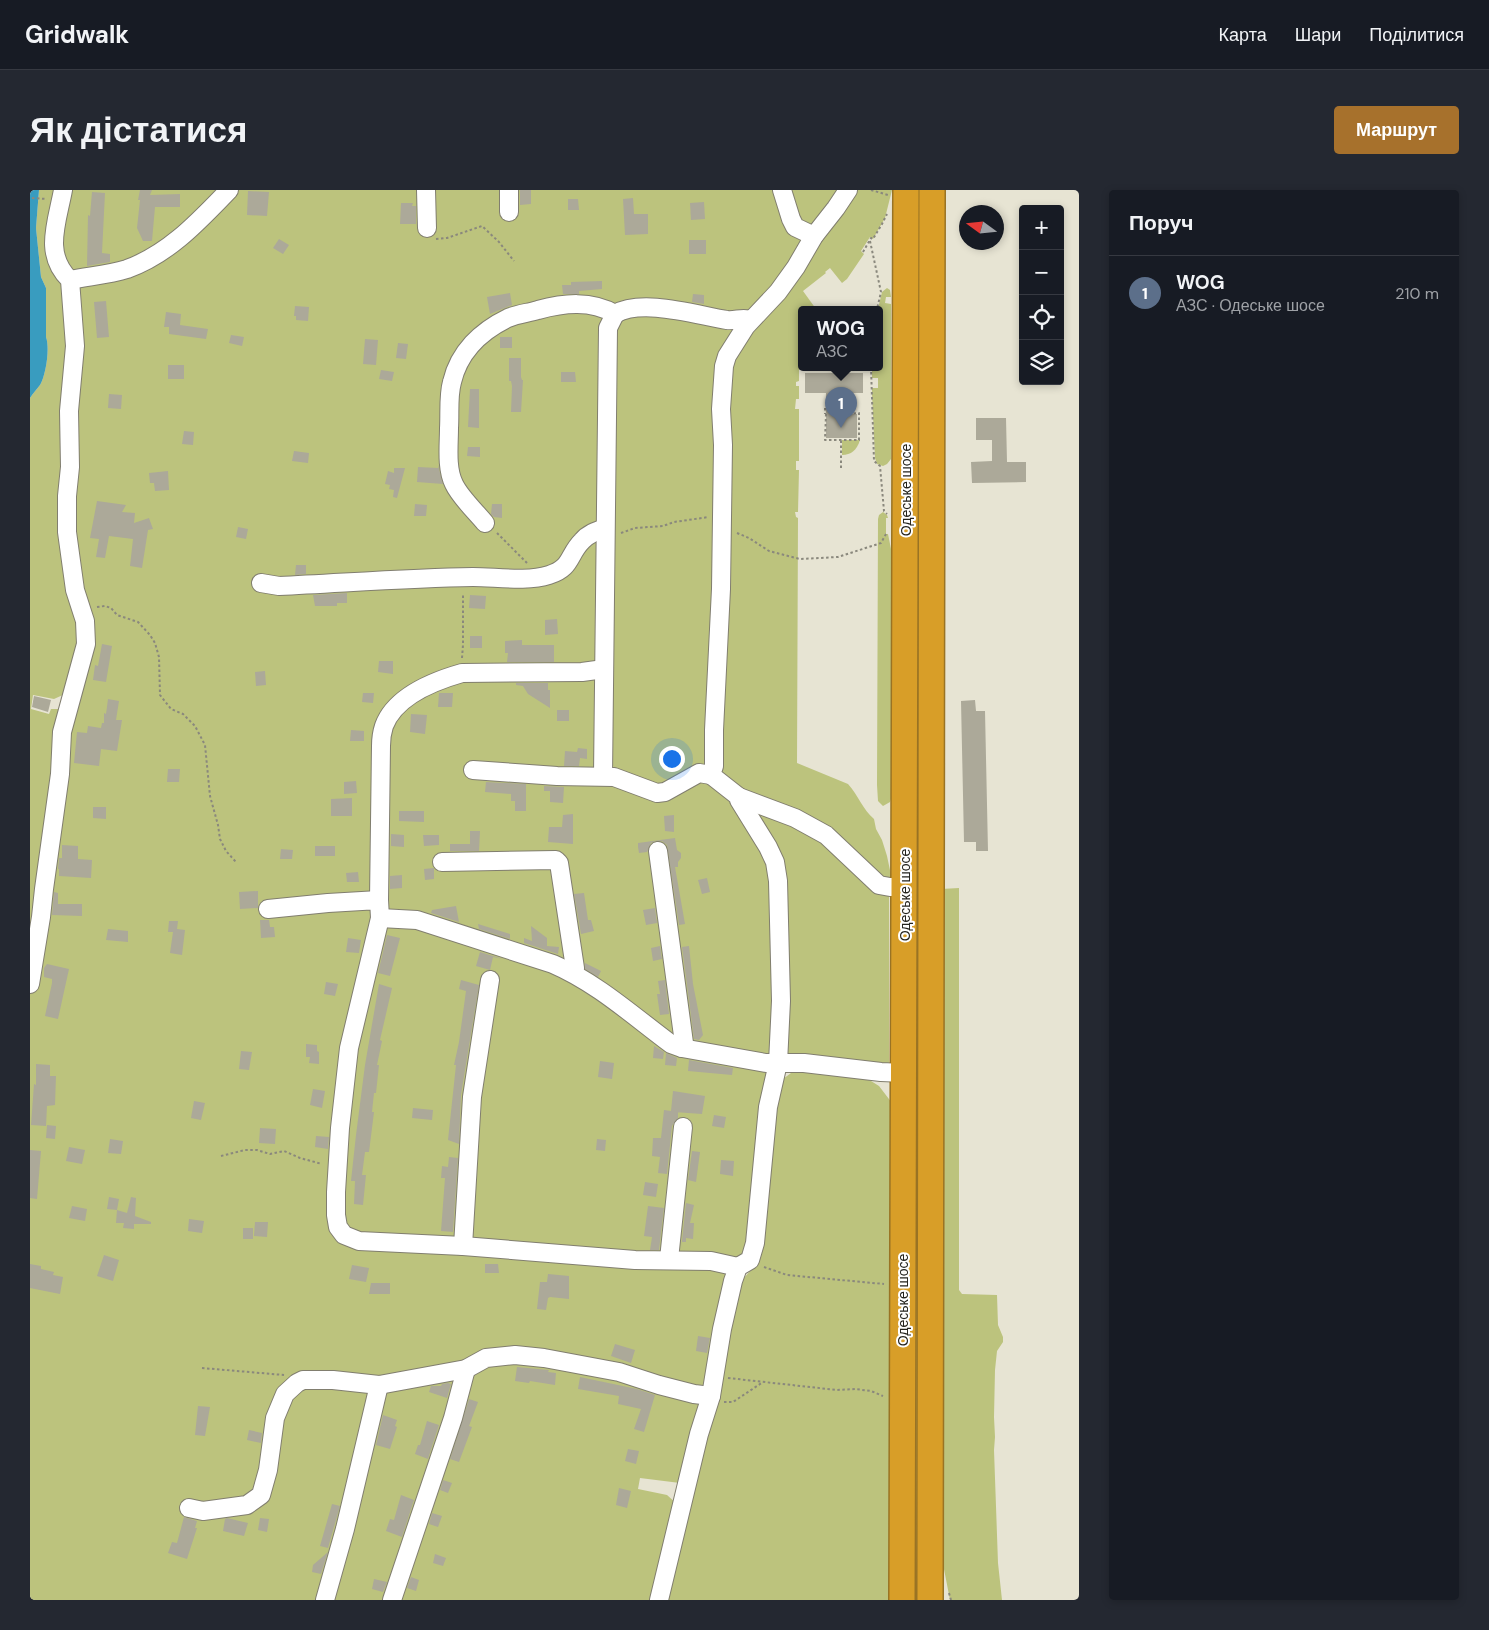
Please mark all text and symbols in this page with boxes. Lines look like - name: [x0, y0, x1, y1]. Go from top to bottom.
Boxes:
- text: Gridwalk: [25, 19, 129, 50]
- text: Карта: [1219, 23, 1267, 47]
- text: Шари: [1295, 23, 1341, 47]
- text: Поділитися: [1369, 23, 1464, 47]
- button: Маршрут: [1334, 106, 1459, 154]
- text: Як дістатися: [30, 107, 247, 153]
- north arrow: [959, 205, 1004, 250]
- map controls: [1019, 205, 1064, 385]
- button: +: [1019, 205, 1064, 250]
- text: Поруч: [1129, 209, 1193, 237]
- button: −: [1019, 250, 1064, 295]
- text: WOG: [1176, 270, 1224, 295]
- text: 1: [1142, 283, 1148, 304]
- text: 210 m: [1395, 283, 1439, 304]
- button: locate: [1019, 295, 1064, 340]
- text: АЗС · Одеське шосе: [1176, 295, 1325, 316]
- popup: [798, 306, 883, 371]
- text: WOG: [816, 316, 865, 341]
- button: layers: [1019, 340, 1064, 385]
- text: АЗС: [816, 341, 848, 362]
- pin: 1: [825, 387, 857, 428]
- street label: Одеське шосе: [897, 444, 915, 536]
- your location: [659, 746, 685, 772]
- street label: Одеське шосе: [896, 849, 914, 941]
- street label: Одеське шосе: [894, 1254, 912, 1346]

